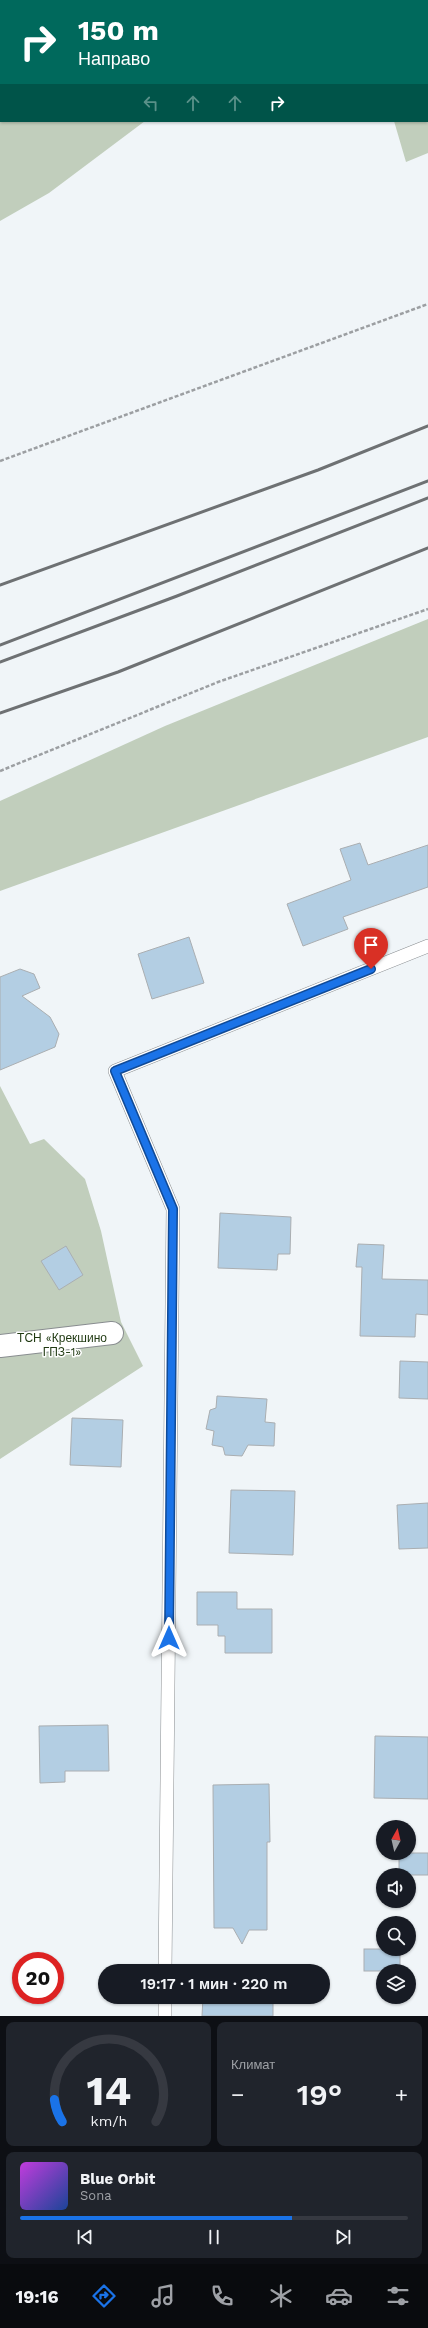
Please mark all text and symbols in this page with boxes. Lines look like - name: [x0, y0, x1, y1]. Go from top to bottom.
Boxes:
- text: 150 m: [78, 14, 159, 47]
- icon: right: [12, 16, 64, 68]
- text: Направо: [78, 48, 150, 69]
- icon: left: [140, 92, 162, 114]
- icon: ahead: [182, 92, 204, 114]
- icon: ahead: [224, 92, 246, 114]
- icon: right: [266, 92, 288, 114]
- pin: [354, 928, 388, 969]
- icon: arrive: [360, 934, 382, 956]
- park label: ТСН «Крекшино ГПЗ-1»: [17, 1331, 107, 1359]
- position arrow: [148, 1617, 190, 1659]
- north arrow: [376, 1820, 416, 1860]
- map controls: [376, 1820, 416, 2004]
- button: sound: [376, 1868, 416, 1908]
- button: search: [376, 1916, 416, 1956]
- speed limit sign: 20: [12, 1952, 64, 2004]
- button: layers: [376, 1964, 416, 2004]
- text: 19:17 · 1 мин · 220 m: [141, 1975, 287, 1993]
- text: Климат: [231, 2057, 275, 2072]
- text: 14: [86, 2066, 131, 2115]
- text: 19°: [297, 2077, 342, 2112]
- text: −: [231, 2082, 244, 2107]
- text: +: [395, 2082, 408, 2107]
- text: km/h: [90, 2113, 127, 2129]
- text: Blue Orbit: [80, 2170, 155, 2188]
- text: Sona: [80, 2188, 112, 2203]
- icon: previous: [74, 2226, 96, 2248]
- icon: pause: [203, 2226, 225, 2248]
- icon: next: [332, 2226, 354, 2248]
- icon: directions: [90, 2282, 118, 2310]
- icon: music: [149, 2282, 177, 2310]
- icon: phone: [208, 2282, 236, 2310]
- icon: climate: [267, 2282, 295, 2310]
- icon: car: [325, 2282, 353, 2310]
- icon: filters: [384, 2282, 412, 2310]
- text: 19:16: [15, 2286, 59, 2307]

